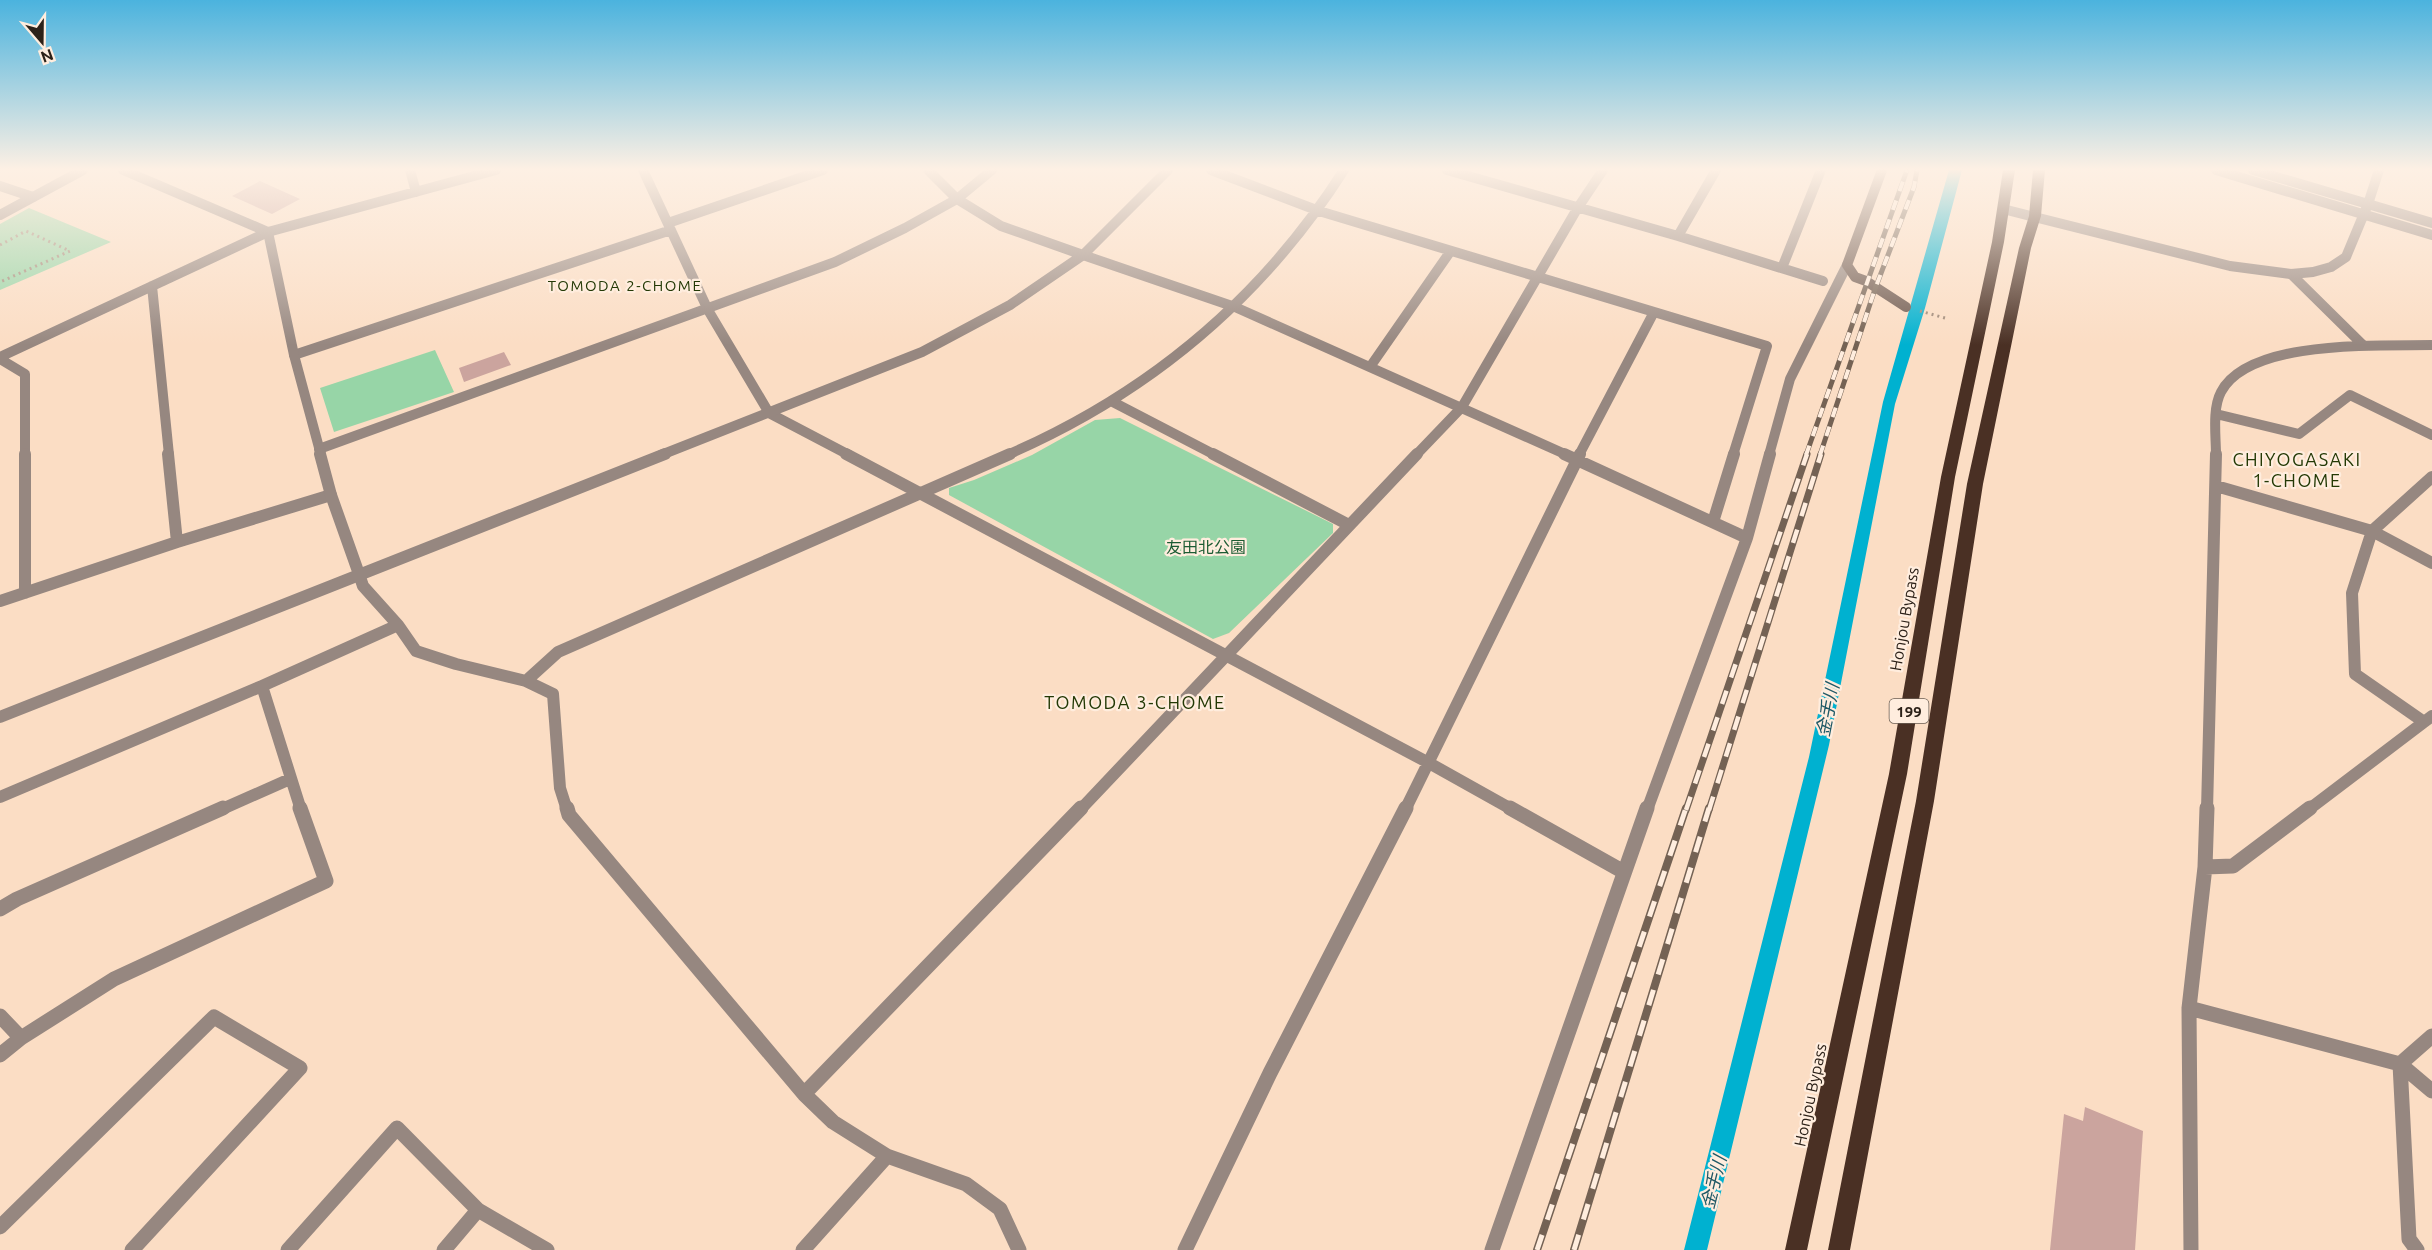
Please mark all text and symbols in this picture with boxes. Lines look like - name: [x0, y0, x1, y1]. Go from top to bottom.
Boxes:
- north arrow: [12, 12, 72, 72]
- text: N: [38, 46, 56, 67]
- district label: TOMODA 2-CHOME: [548, 277, 702, 294]
- district label: CHIYOGASAKI 1-CHOME: [2232, 449, 2362, 490]
- park label: 友田北公園: [1166, 538, 1246, 556]
- street label: Honjou Bypass: [1886, 566, 1922, 672]
- water label: 金手川: [1812, 680, 1842, 738]
- district label: TOMODA 3-CHOME: [1044, 692, 1226, 712]
- road number: 199: [1890, 699, 1928, 723]
- street label: Honjou Bypass: [1790, 1042, 1830, 1148]
- water label: 金手川: [1697, 1151, 1730, 1211]

